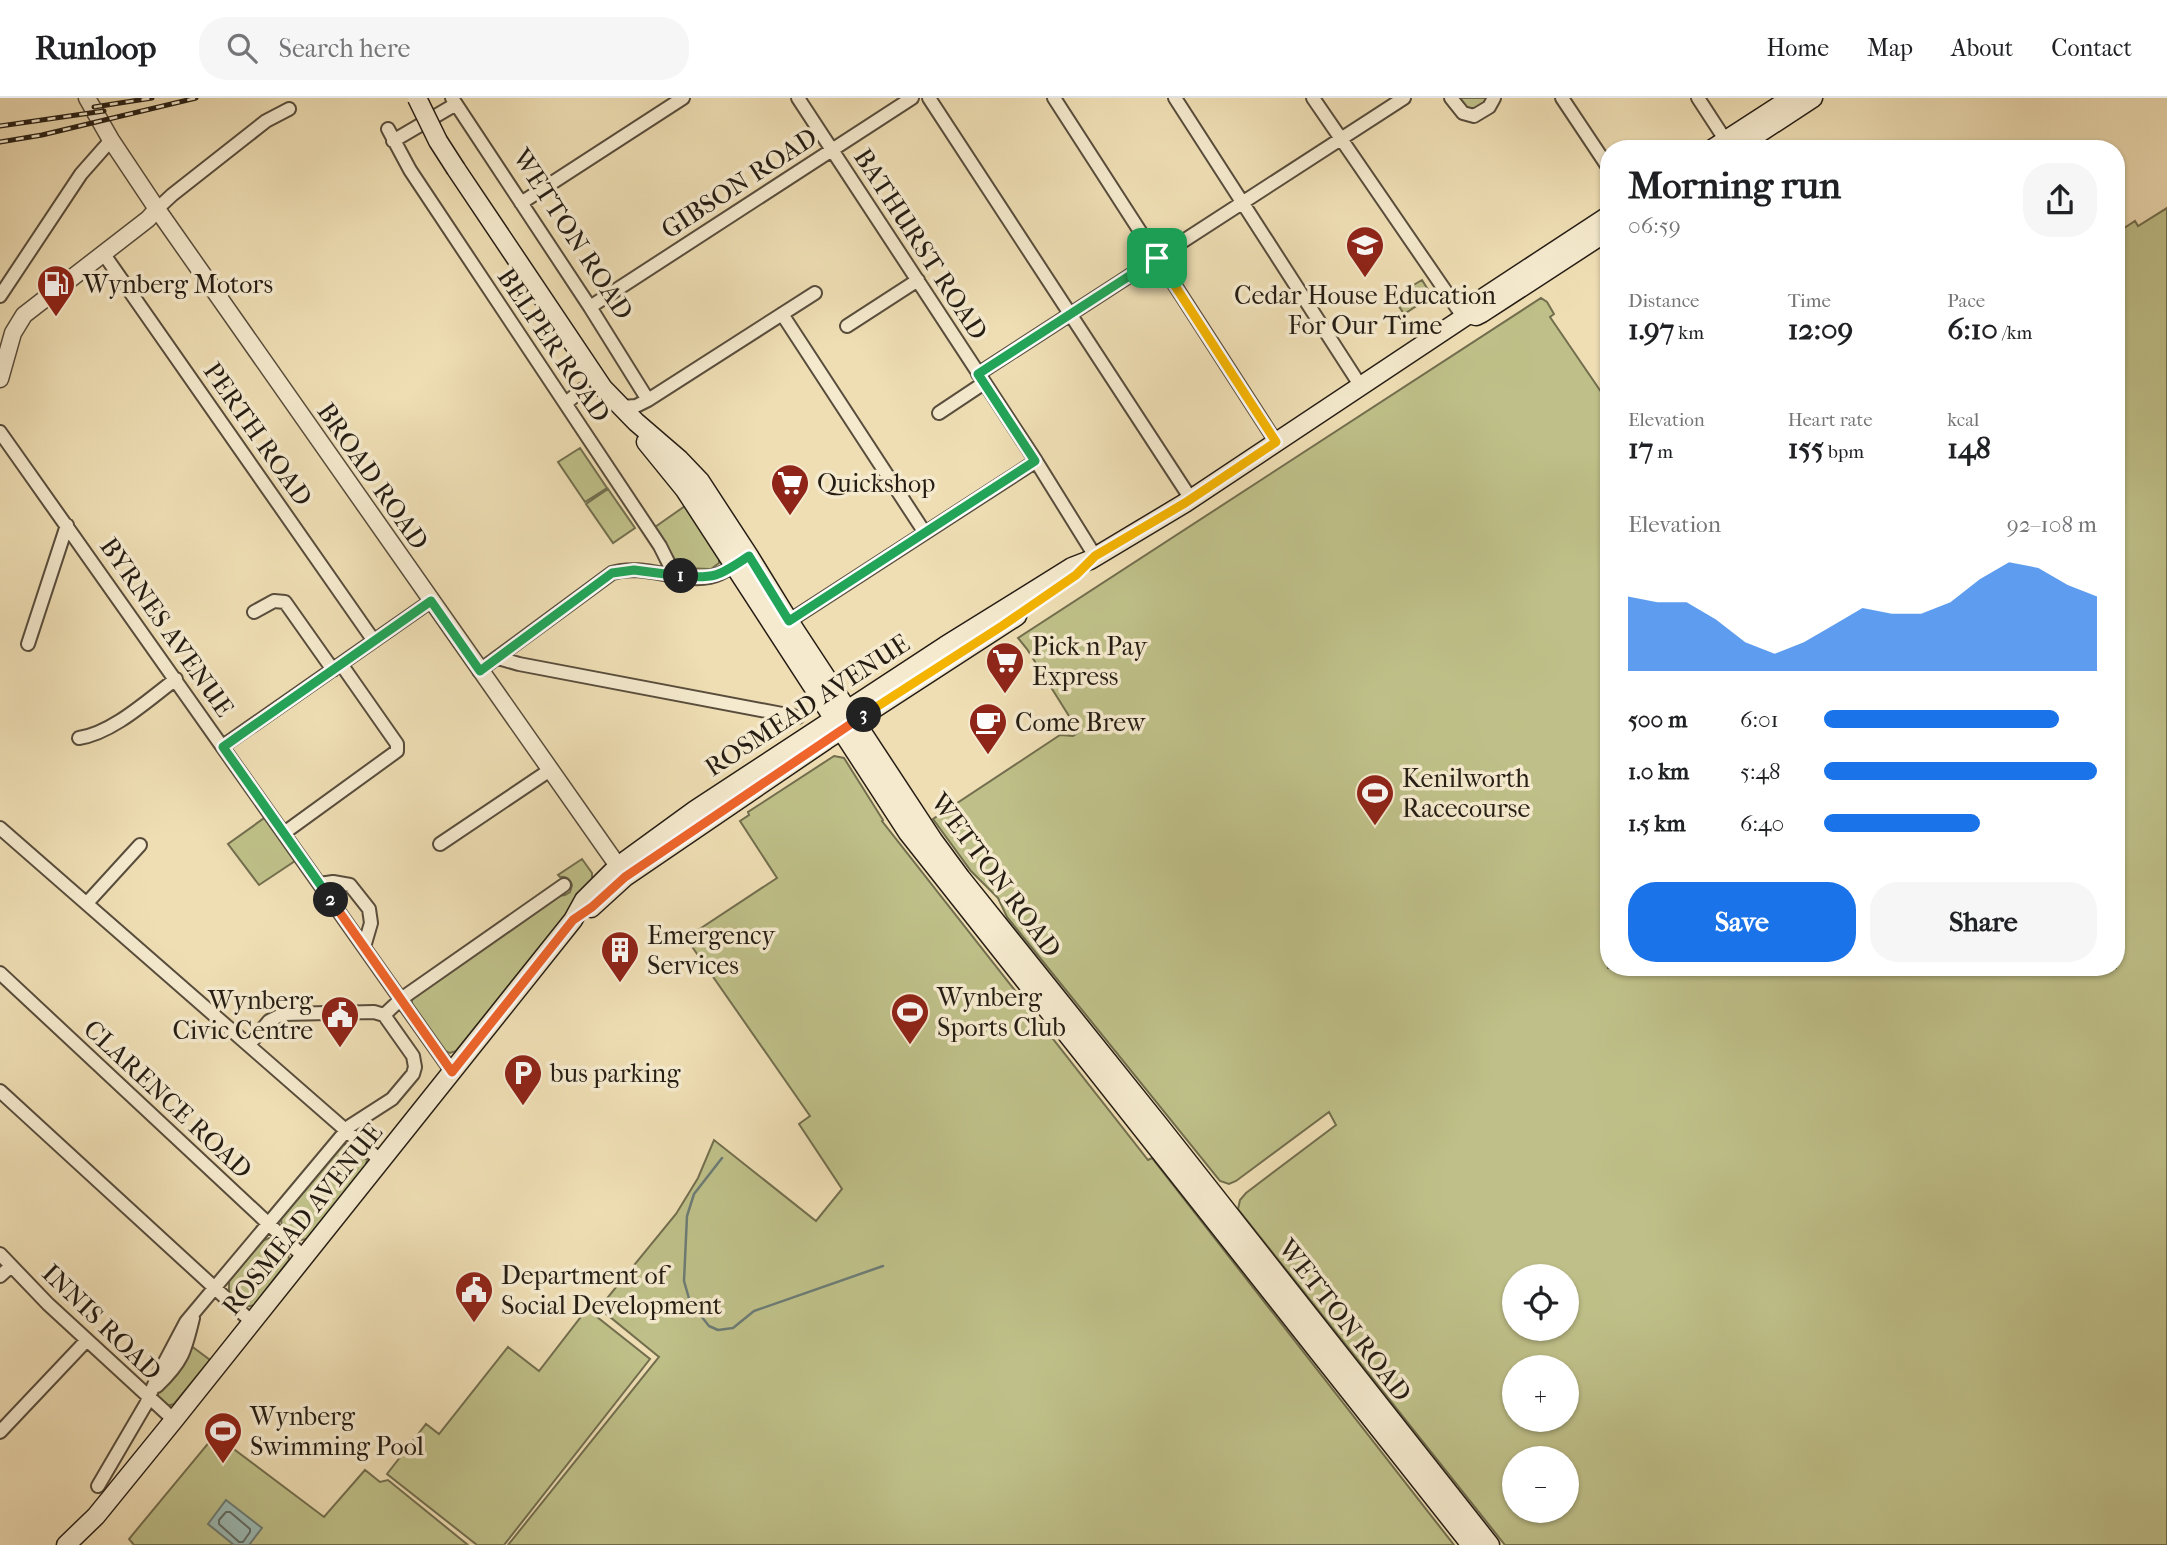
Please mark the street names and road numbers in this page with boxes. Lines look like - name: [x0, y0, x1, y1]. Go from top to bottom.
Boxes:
- street label: GIBSON ROAD: [656, 122, 823, 245]
- street label: WETTON ROAD: [505, 142, 639, 326]
- street label: BATHURST ROAD: [847, 143, 994, 346]
- street label: BELPER ROAD: [491, 262, 616, 428]
- street label: PERTH ROAD: [197, 357, 318, 512]
- street label: BROAD ROAD: [311, 397, 435, 556]
- street label: BYRNES AVENUE: [93, 532, 240, 723]
- street label: ROSMEAD AVENUE: [699, 628, 916, 783]
- street label: WETTON ROAD: [923, 786, 1067, 963]
- street label: CLARENCE ROAD: [77, 1014, 258, 1185]
- street label: ROSMEAD AVENUE: [215, 1117, 389, 1322]
- street label: WETTON ROAD: [1271, 1232, 1418, 1408]
- street label: INNIS ROAD: [36, 1258, 168, 1387]

